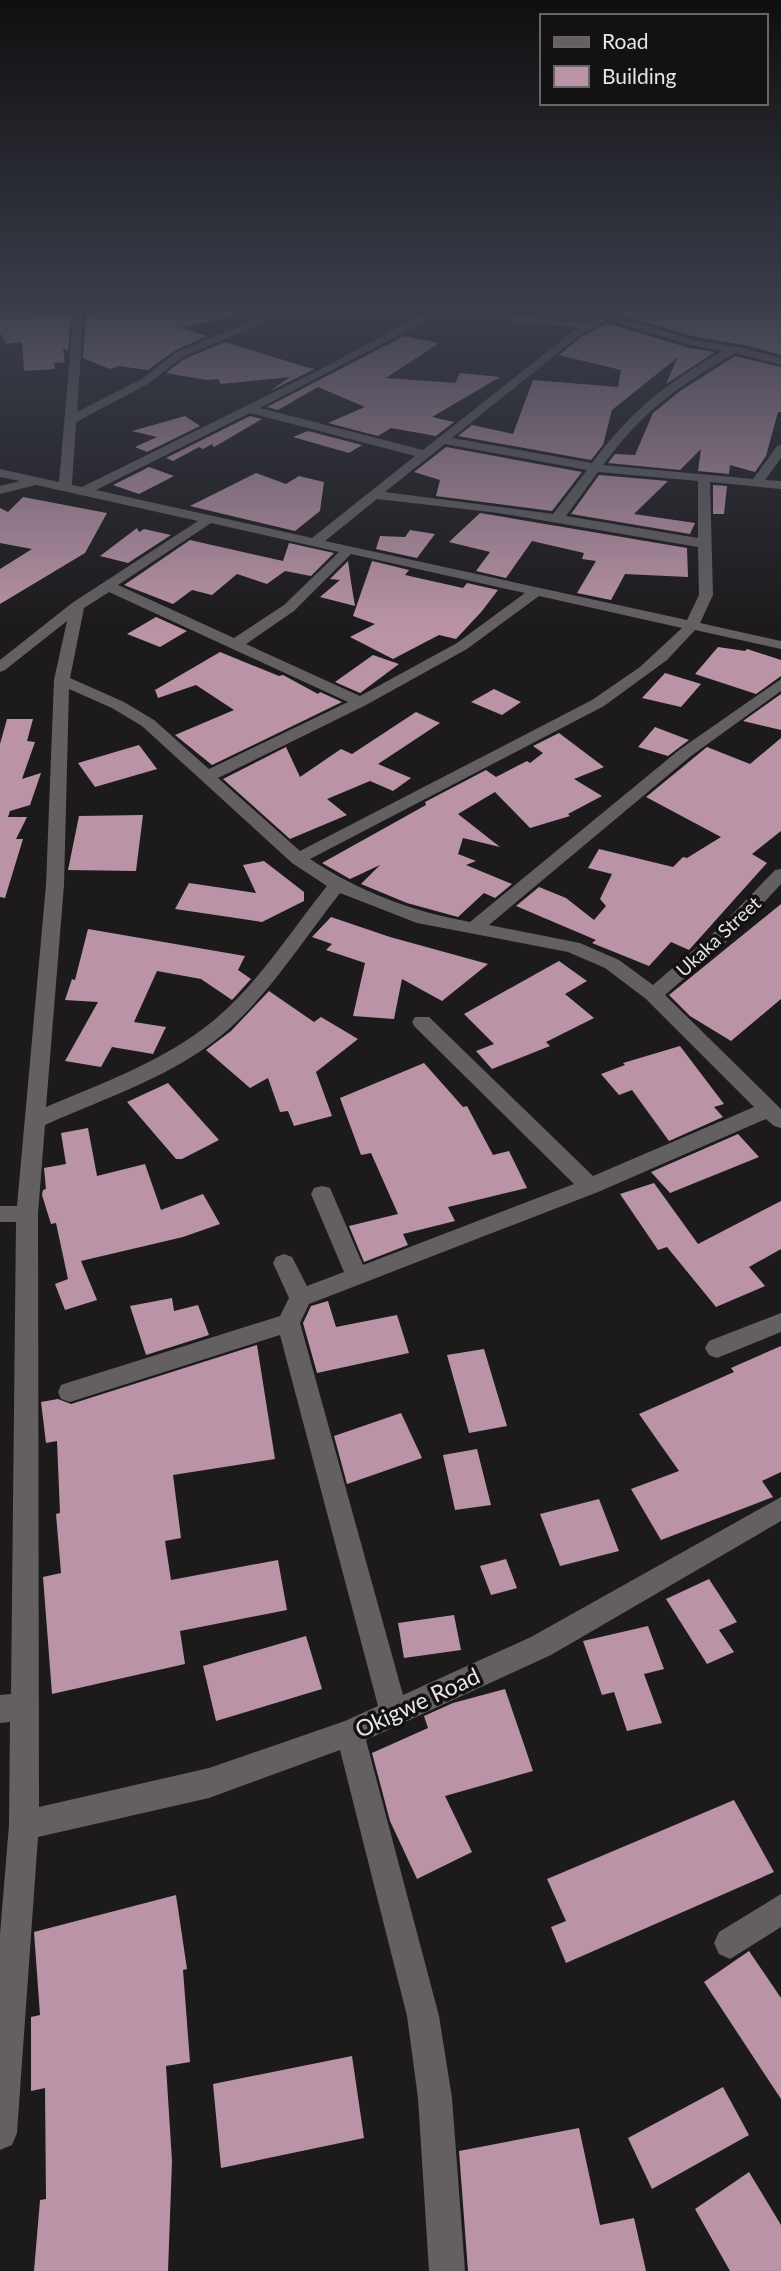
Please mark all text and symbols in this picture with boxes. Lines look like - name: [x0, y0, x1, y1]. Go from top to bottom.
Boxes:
- legend: [540, 14, 767, 105]
- text: Road: [602, 28, 649, 53]
- text: Building: [602, 63, 677, 88]
- street label: Ukaka Street: [671, 891, 765, 981]
- street label: Okigwe Road: [350, 1661, 484, 1743]

